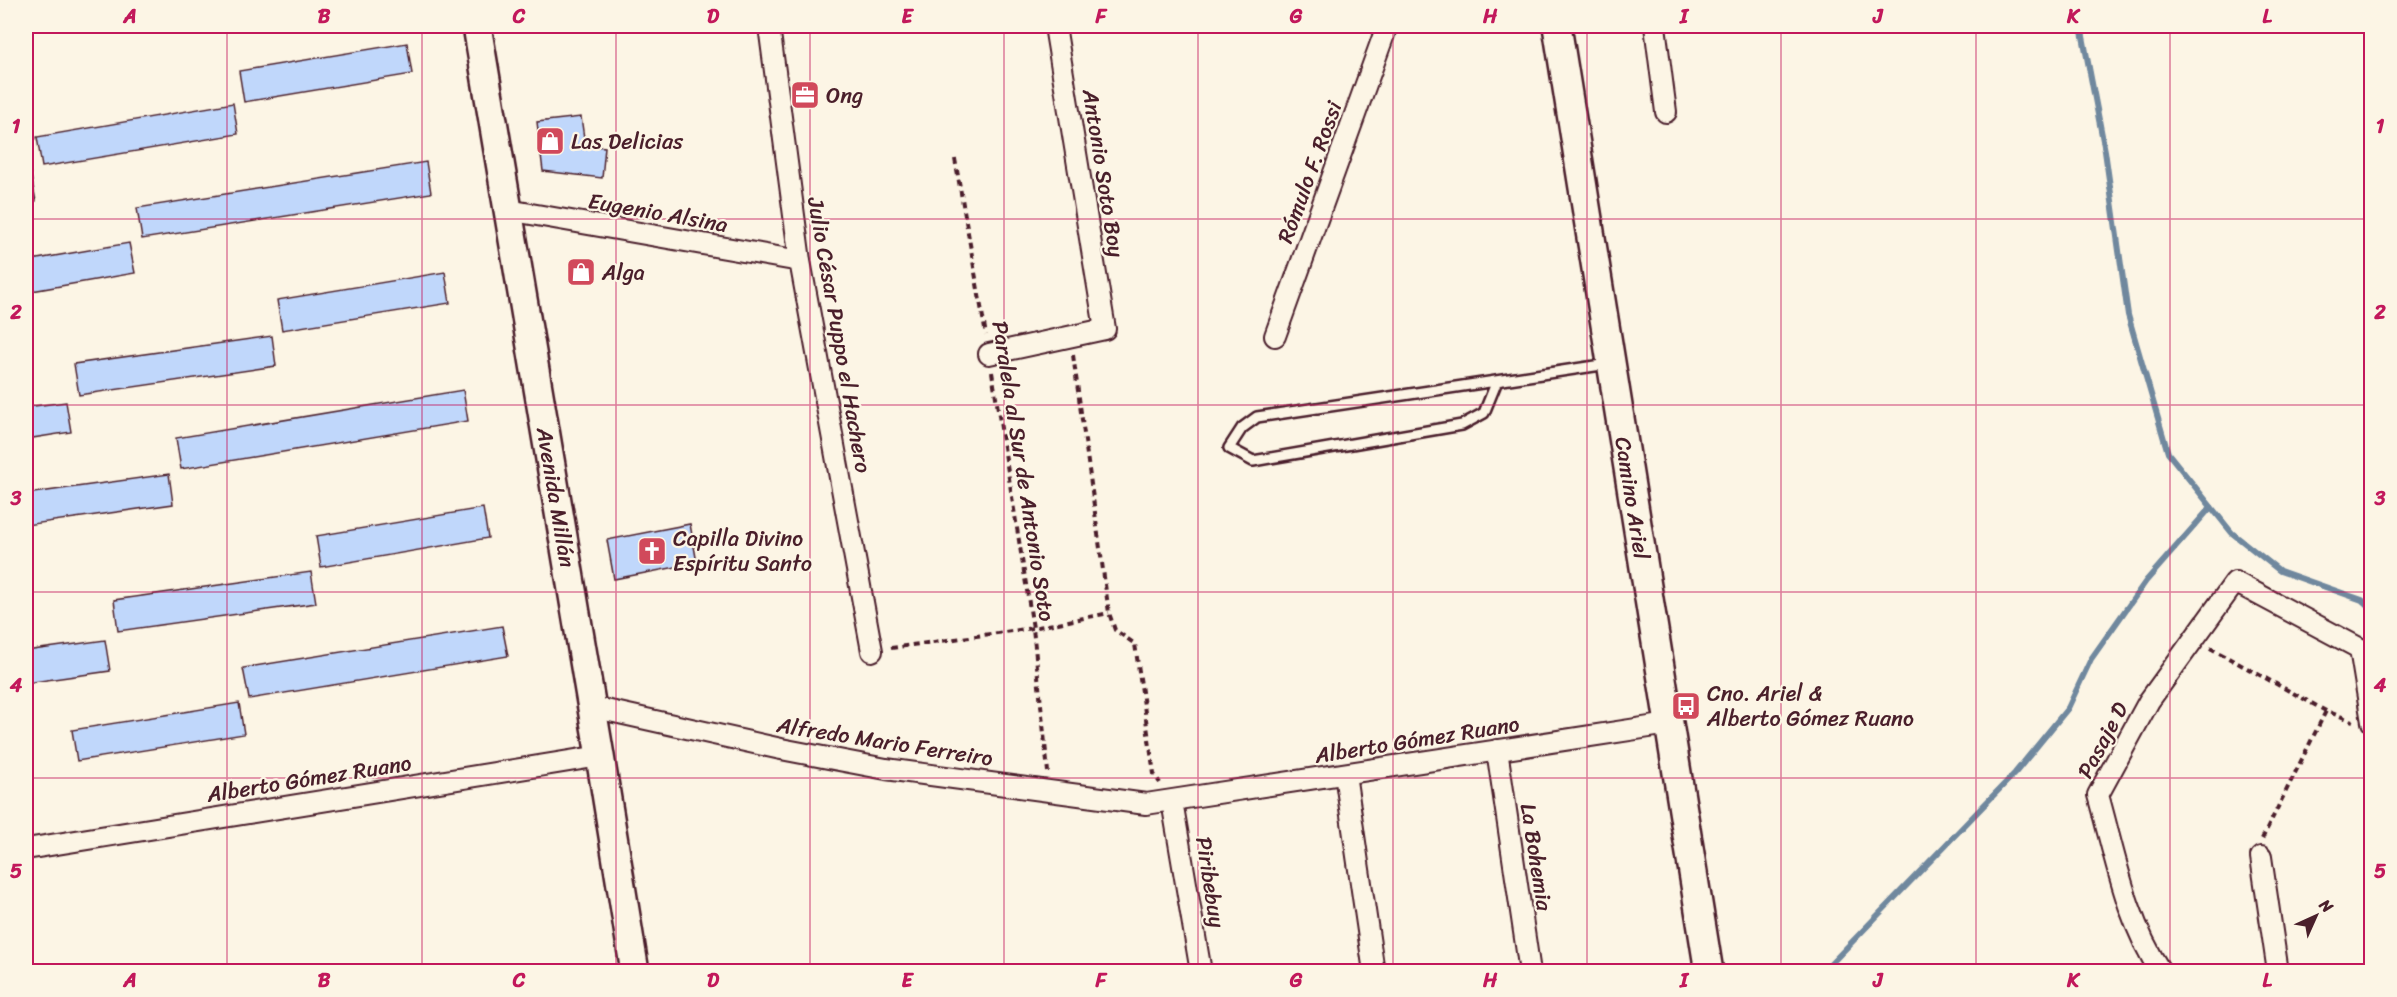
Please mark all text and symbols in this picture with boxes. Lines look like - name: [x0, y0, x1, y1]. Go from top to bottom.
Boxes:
- text: A: [122, 0, 137, 34]
- text: B: [318, 0, 331, 34]
- text: C: [512, 0, 526, 34]
- text: D: [707, 0, 720, 34]
- text: E: [901, 0, 914, 34]
- text: F: [1095, 0, 1108, 34]
- text: G: [1289, 0, 1303, 34]
- text: H: [1482, 0, 1498, 34]
- text: I: [1679, 0, 1690, 34]
- text: J: [1872, 0, 1884, 34]
- text: K: [2066, 0, 2081, 34]
- text: L: [2262, 0, 2272, 34]
- place label: Ong: [826, 76, 863, 115]
- office icon: Ong: [789, 79, 821, 111]
- street label: Antonio Soto Boy: [1071, 85, 1136, 260]
- street label: Rómulo F. Rossi: [1266, 95, 1354, 249]
- text: 1: [12, 109, 21, 144]
- text: 1: [2376, 109, 2385, 144]
- place label: Las Delicias: [571, 122, 684, 161]
- shop icon: Las Delicias: [534, 125, 566, 157]
- street label: Eugenio Alsina: [585, 181, 731, 244]
- street label: Julio César Puppo el Hachero: [796, 193, 883, 476]
- place label: Alga: [601, 253, 645, 292]
- shop icon: Alga: [565, 256, 597, 288]
- text: 2: [9, 295, 22, 330]
- text: 2: [2373, 295, 2386, 330]
- street label: Paralela al Sur de Antonio Soto: [980, 318, 1067, 624]
- street label: Avenida Millán: [525, 423, 587, 571]
- street label: Camino Ariel: [1603, 434, 1661, 563]
- text: 3: [10, 481, 22, 516]
- text: 3: [2374, 481, 2386, 516]
- place label: Capilla Divino Espíritu Santo: [673, 519, 812, 583]
- church icon: Capilla Divino Espíritu Santo: [636, 535, 668, 567]
- text: 4: [9, 668, 23, 703]
- text: 4: [2373, 668, 2387, 703]
- place label: Cno. Ariel & Alberto Gómez Ruano: [1706, 674, 1914, 738]
- bus stop icon: Cno. Ariel & Alberto Gómez Ruano: [1670, 690, 1702, 722]
- street label: Pasaje D: [2066, 694, 2139, 786]
- street label: Alberto Gómez Ruano: [1311, 704, 1522, 775]
- street label: Alfredo Mario Ferreiro: [773, 705, 996, 778]
- street label: Alberto Gómez Ruano: [203, 743, 414, 814]
- street label: La Bohemia: [1509, 801, 1564, 915]
- street label: Piribebuy: [1184, 834, 1237, 931]
- text: 5: [10, 854, 22, 889]
- text: 5: [2374, 854, 2386, 889]
- north arrow: [2286, 886, 2346, 946]
- text: N: [2311, 891, 2341, 921]
- text: A: [122, 963, 137, 997]
- text: B: [318, 963, 331, 997]
- text: C: [512, 963, 526, 997]
- text: D: [707, 963, 720, 997]
- text: E: [901, 963, 914, 997]
- text: F: [1095, 963, 1108, 997]
- text: G: [1289, 963, 1303, 997]
- text: H: [1482, 963, 1498, 997]
- text: I: [1679, 963, 1690, 997]
- text: J: [1872, 963, 1884, 997]
- text: K: [2066, 963, 2081, 997]
- text: L: [2262, 963, 2272, 997]

